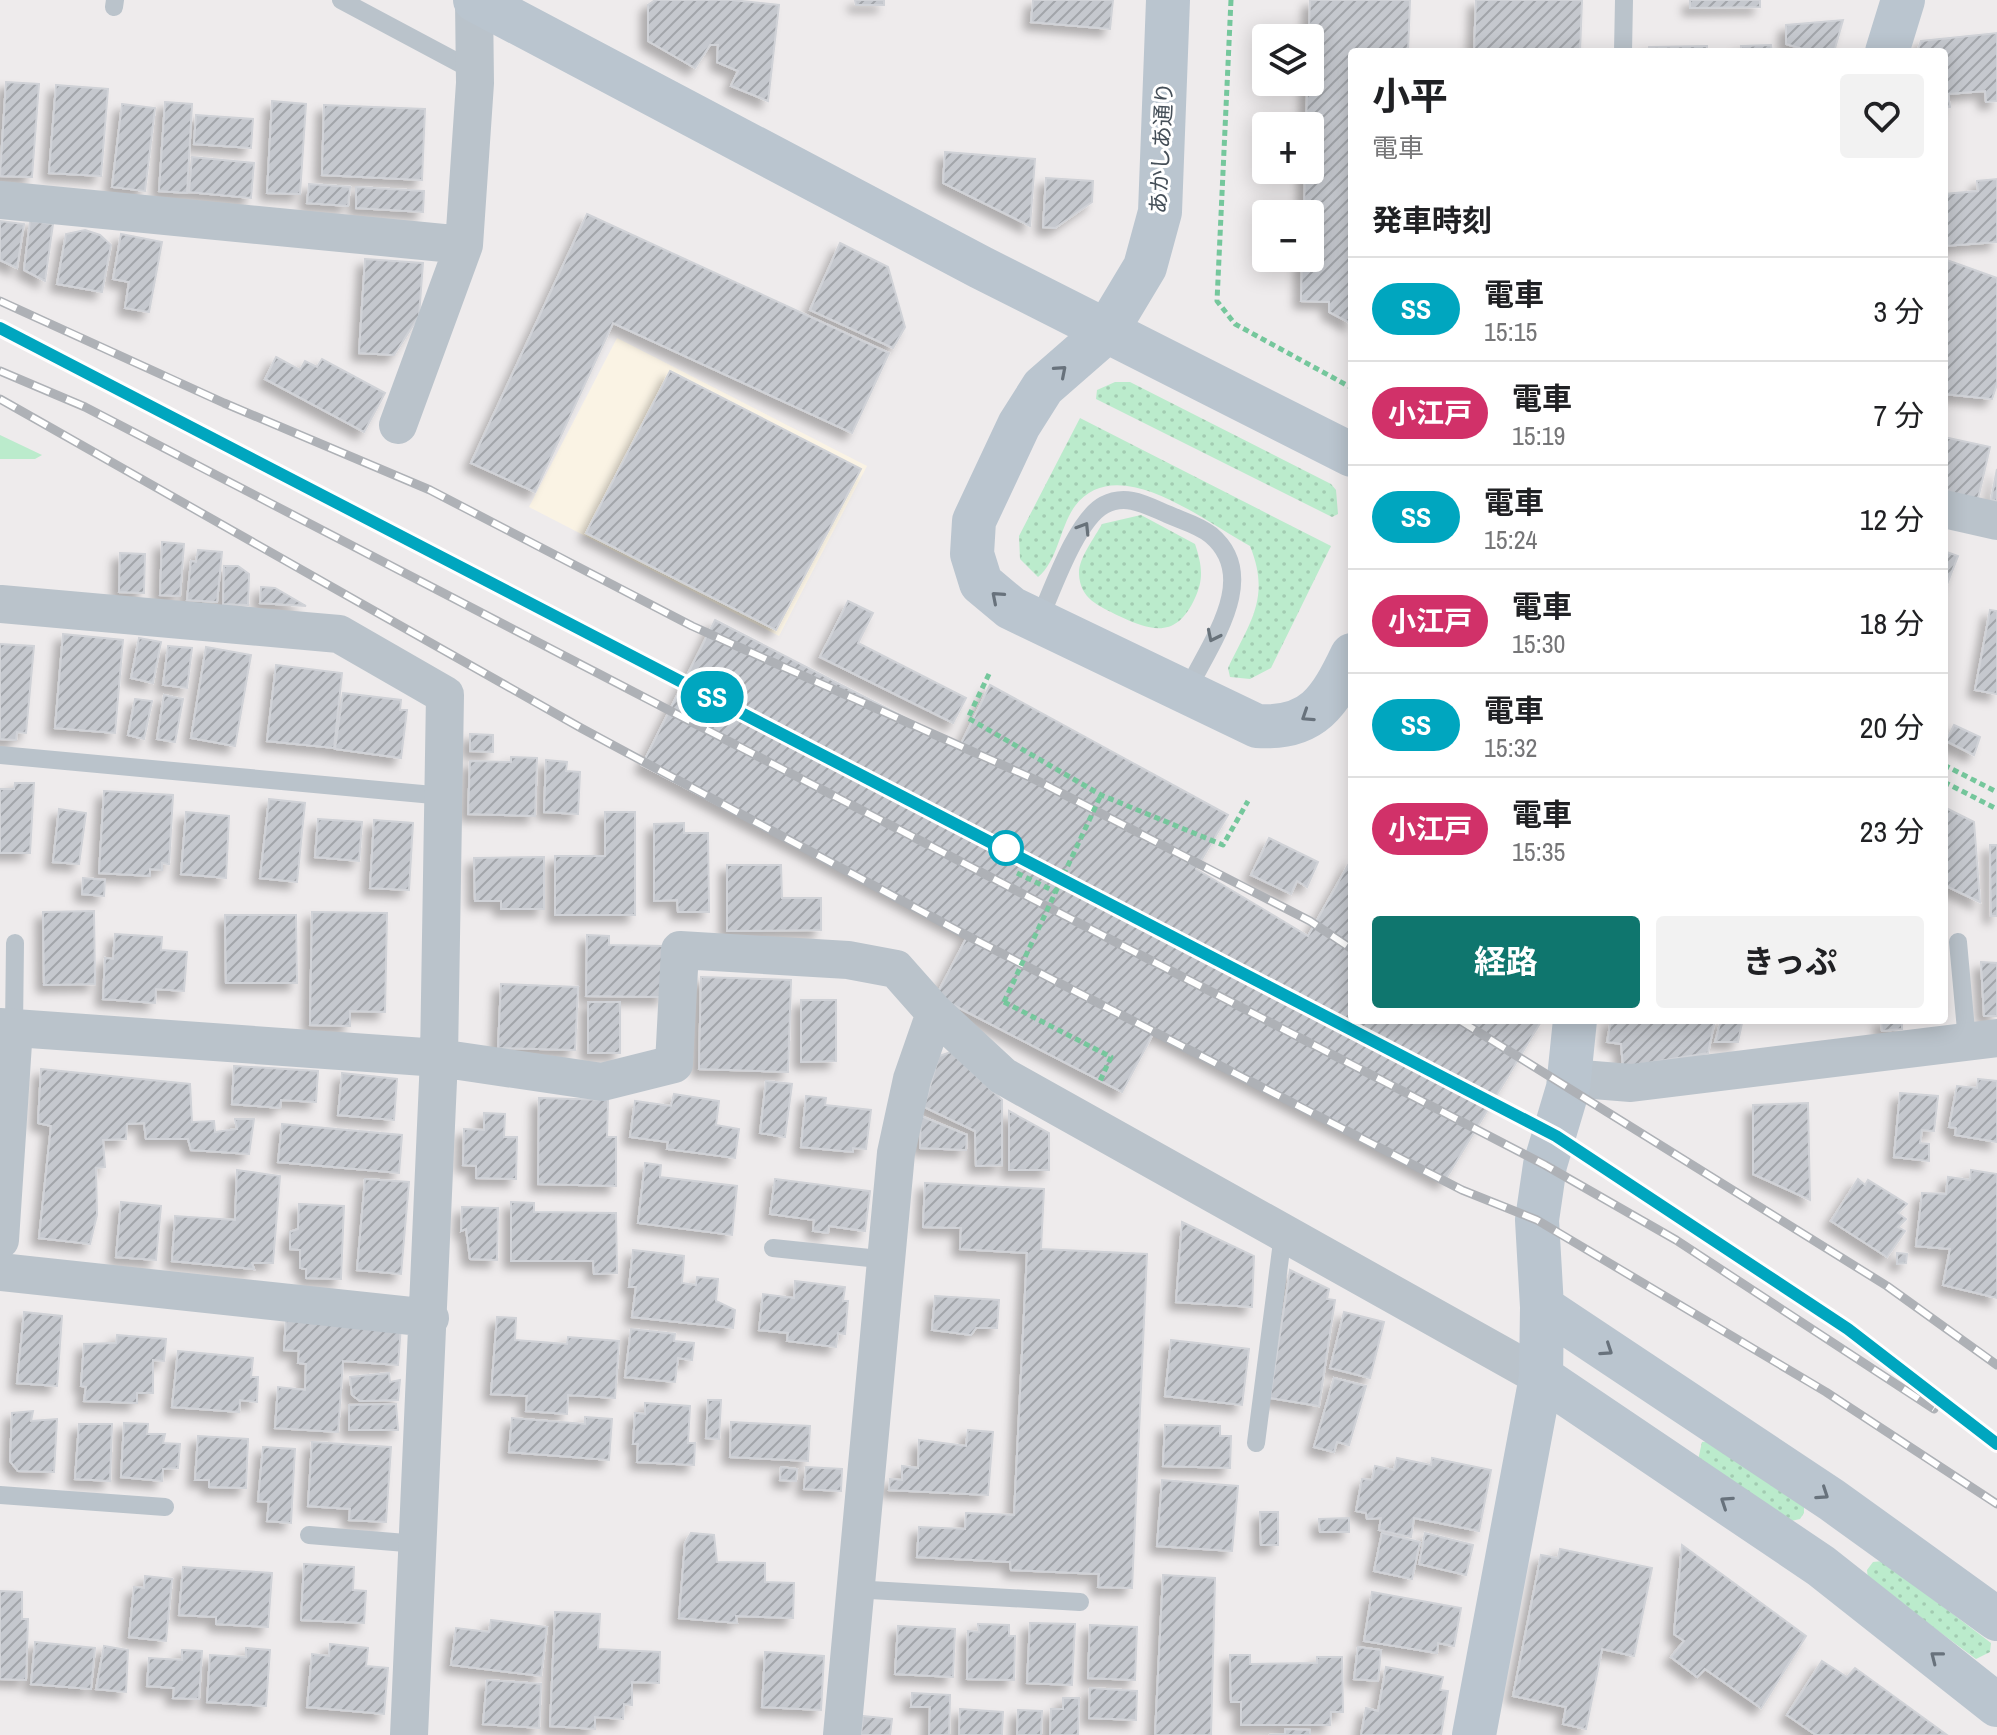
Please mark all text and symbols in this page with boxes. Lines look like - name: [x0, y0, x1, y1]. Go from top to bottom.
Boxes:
- map controls: [1252, 24, 1324, 272]
- button: layers: [1252, 24, 1324, 96]
- text: 小平: [1372, 71, 1448, 122]
- button: heart: [1840, 74, 1924, 158]
- street label: あかしあ通り: [1143, 81, 1179, 215]
- button: +: [1252, 112, 1324, 184]
- text: 電車: [1372, 130, 1424, 165]
- button: −: [1252, 200, 1324, 272]
- text: 発車時刻: [1372, 200, 1492, 240]
- text: 電車: [1484, 274, 1544, 314]
- text: SS: [1401, 290, 1431, 328]
- text: 3 分: [1873, 291, 1924, 331]
- text: 15:15: [1484, 314, 1537, 349]
- one-way arrow: [1052, 366, 1067, 381]
- text: 電車: [1512, 378, 1572, 418]
- text: 小江戸: [1388, 394, 1472, 432]
- text: 7 分: [1873, 395, 1924, 435]
- text: 15:19: [1512, 418, 1565, 453]
- text: 電車: [1484, 482, 1544, 522]
- text: SS: [1401, 498, 1431, 536]
- text: 12 分: [1860, 499, 1924, 539]
- one-way arrow: [1074, 522, 1090, 537]
- text: 15:24: [1484, 522, 1537, 557]
- text: 電車: [1512, 586, 1572, 626]
- one-way arrow: [992, 592, 1007, 607]
- text: 小江戸: [1388, 602, 1472, 640]
- text: 18 分: [1860, 603, 1924, 643]
- text: 15:30: [1512, 626, 1565, 661]
- one-way arrow: [1207, 627, 1223, 642]
- line badge: SS: [676, 671, 748, 723]
- text: SS: [697, 678, 727, 716]
- text: 電車: [1484, 690, 1544, 730]
- one-way arrow: [1301, 706, 1315, 721]
- text: SS: [1401, 706, 1431, 744]
- text: 20 分: [1860, 707, 1924, 747]
- text: 15:32: [1484, 730, 1537, 765]
- text: 電車: [1512, 794, 1572, 834]
- text: 小江戸: [1388, 810, 1472, 848]
- text: 23 分: [1860, 811, 1924, 851]
- unlabelled marker: [989, 831, 1023, 865]
- text: 15:35: [1512, 834, 1565, 869]
- button: 経路: [1372, 916, 1640, 1008]
- button: きっぷ: [1656, 916, 1924, 1008]
- one-way arrow: [1598, 1340, 1612, 1355]
- one-way arrow: [1814, 1484, 1828, 1499]
- one-way arrow: [1721, 1497, 1735, 1512]
- one-way arrow: [1930, 1652, 1945, 1666]

